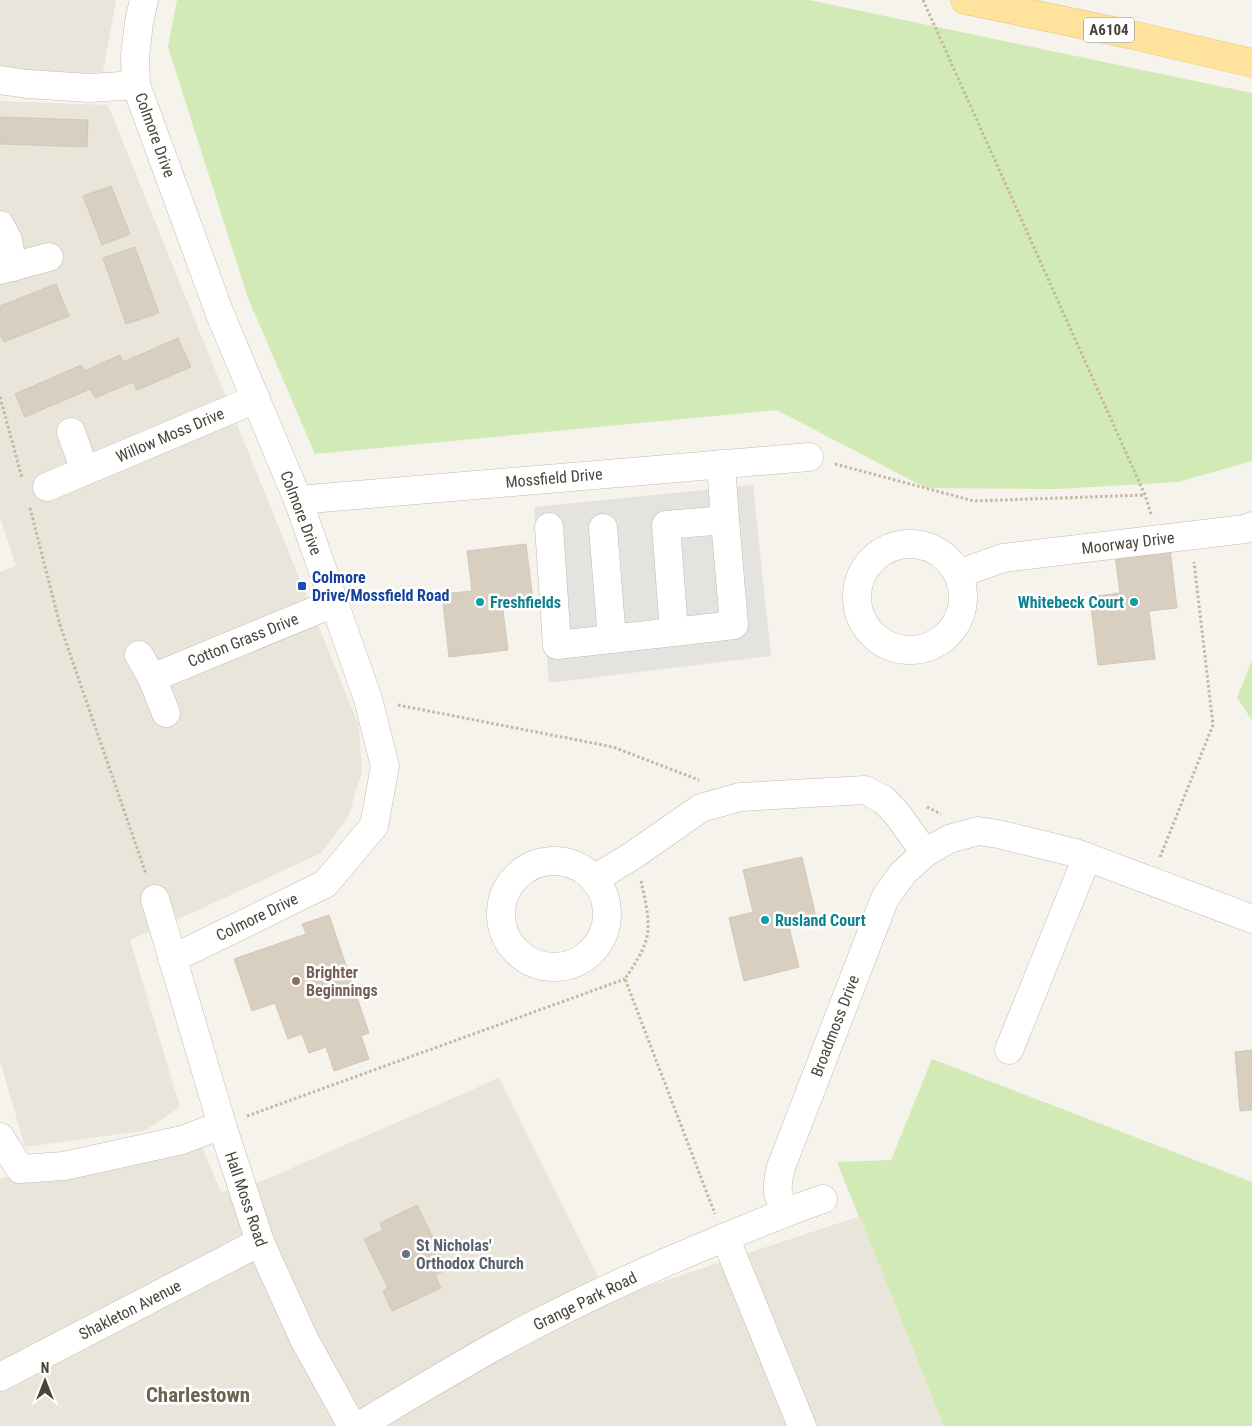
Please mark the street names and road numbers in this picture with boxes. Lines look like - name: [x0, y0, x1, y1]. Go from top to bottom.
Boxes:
- road number: A6104: [1084, 18, 1134, 42]
- street label: Colmore Drive: [131, 90, 179, 180]
- street label: Willow Moss Drive: [113, 404, 227, 466]
- street label: Mossfield Drive: [505, 464, 603, 492]
- street label: Colmore Drive: [276, 468, 326, 558]
- street label: Moorway Drive: [1081, 528, 1175, 558]
- street label: Cotton Grass Drive: [185, 609, 301, 671]
- street label: Colmore Drive: [213, 889, 301, 945]
- street label: Broadmoss Drive: [807, 972, 863, 1080]
- street label: Hall Moss Road: [221, 1149, 271, 1249]
- street label: Grange Park Road: [530, 1268, 640, 1334]
- street label: Shakleton Avenue: [76, 1276, 184, 1344]

